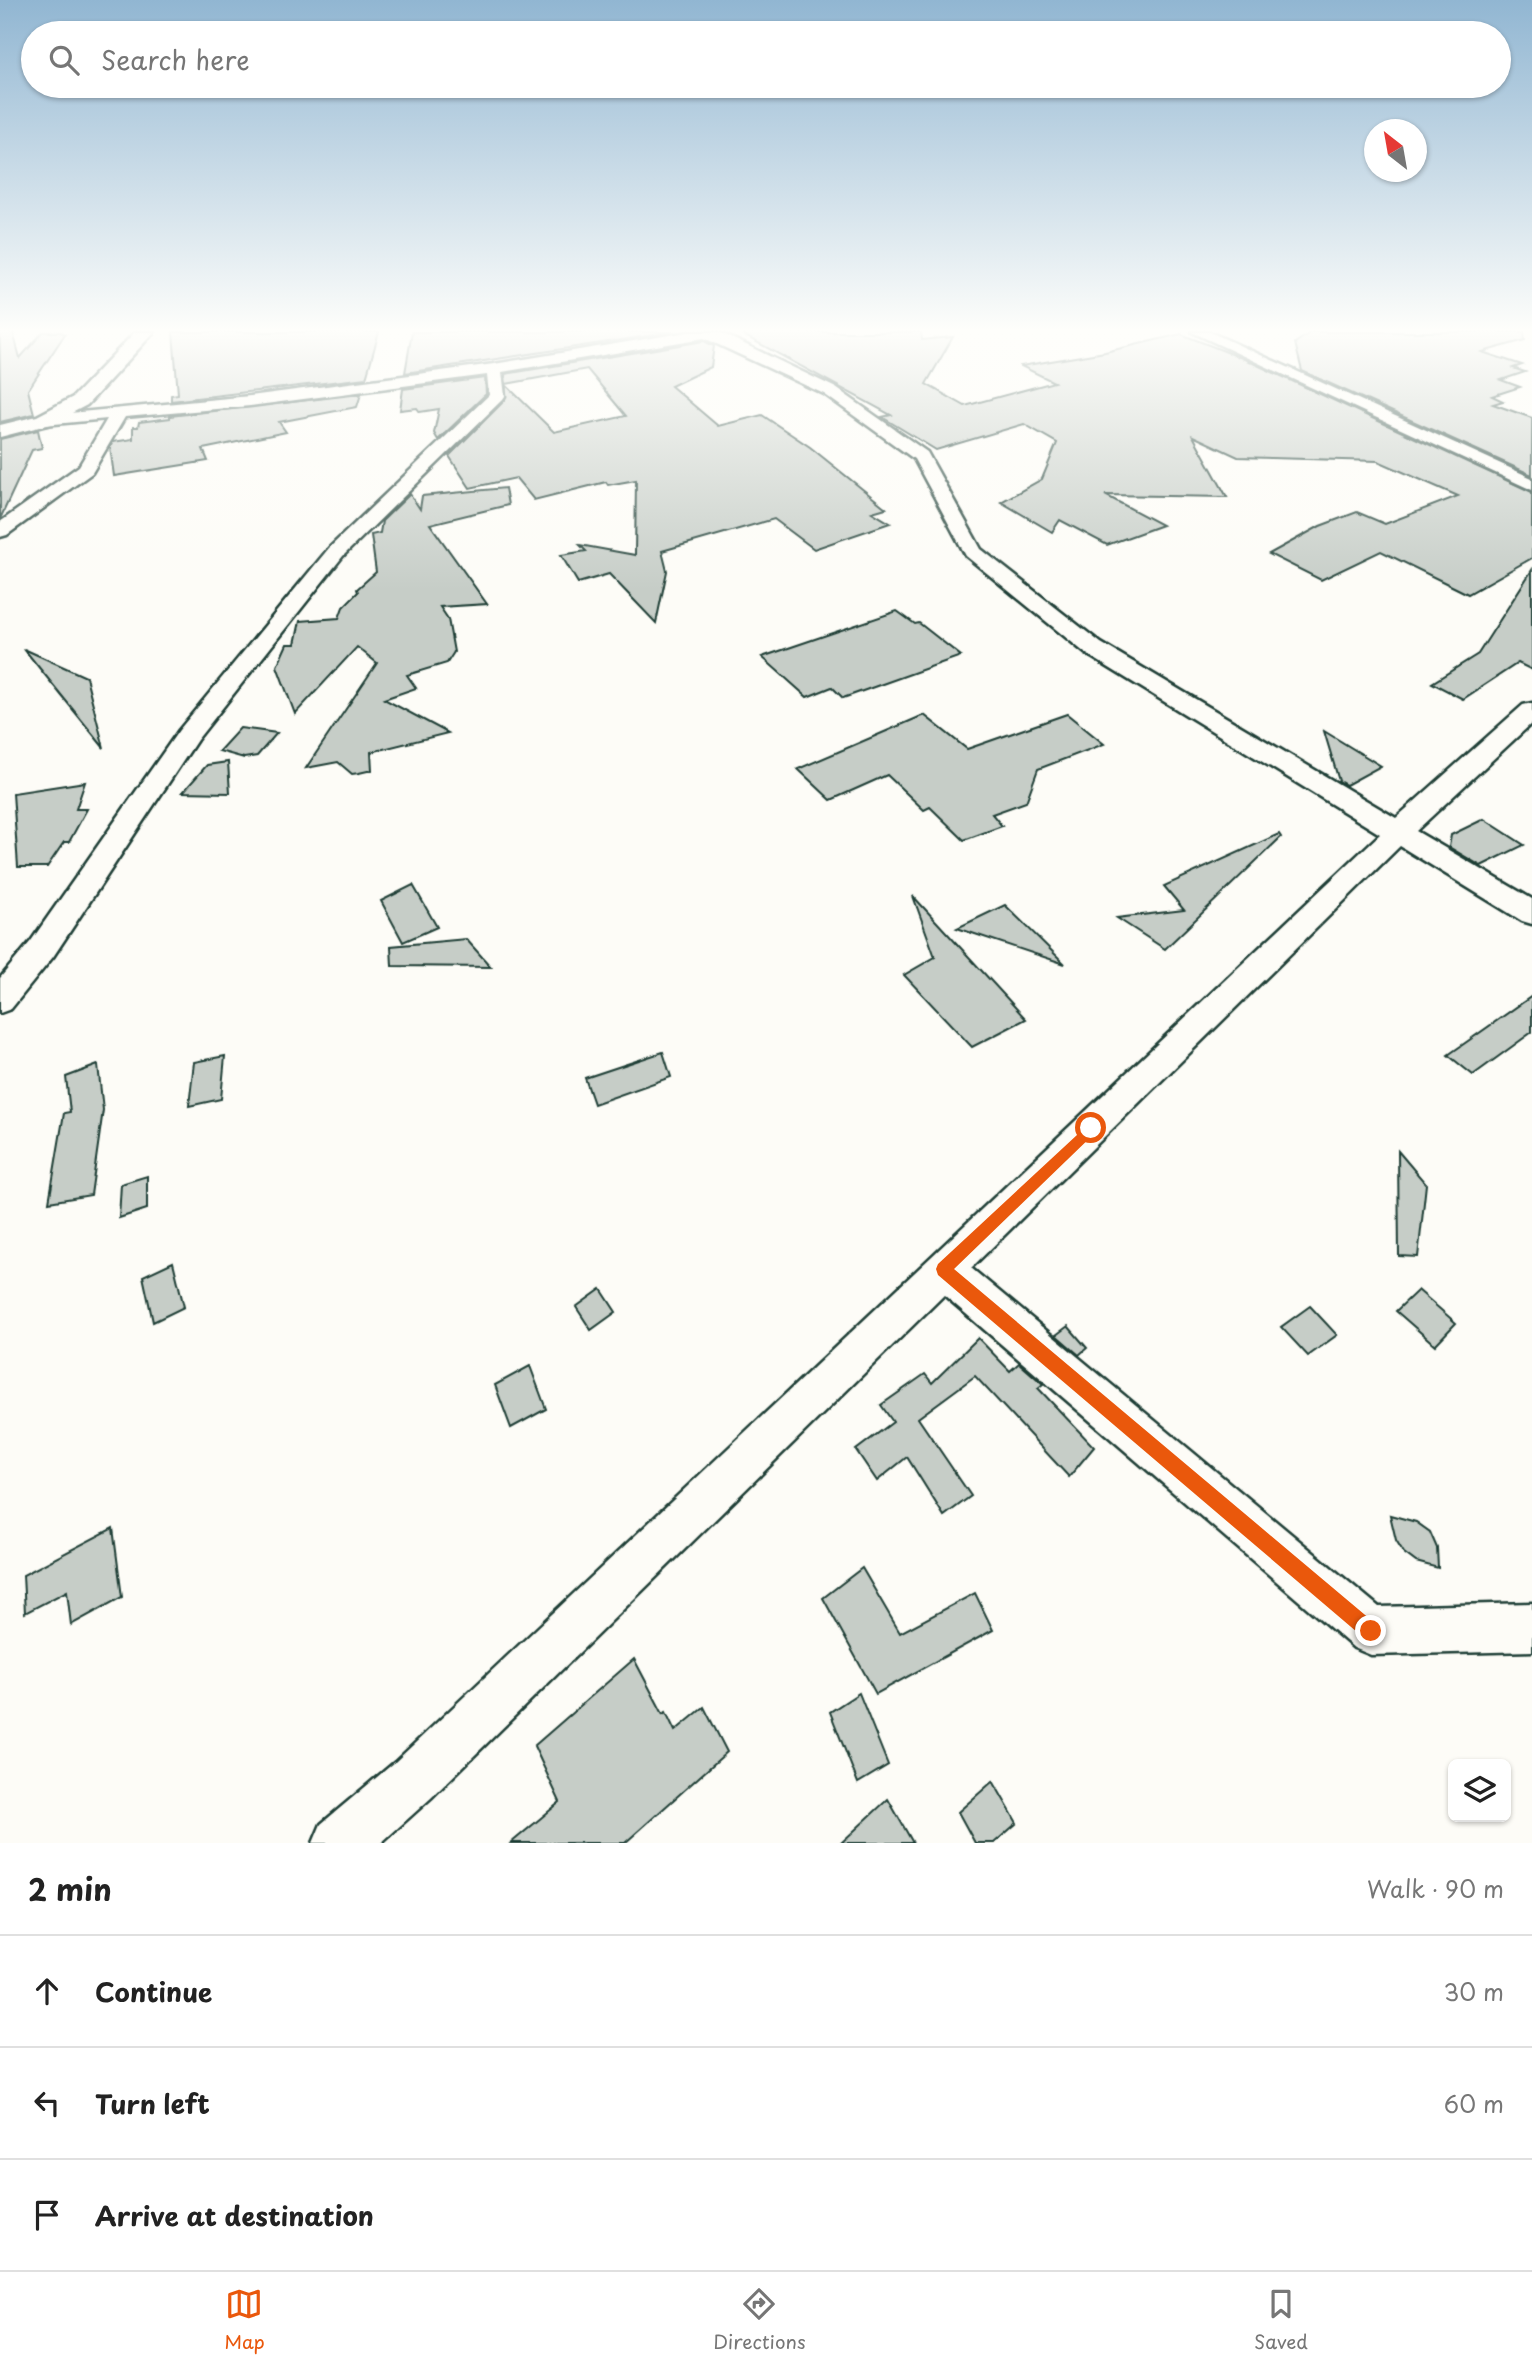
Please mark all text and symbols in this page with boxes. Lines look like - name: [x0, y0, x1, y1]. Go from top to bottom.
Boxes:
- search box: [21, 21, 1511, 98]
- text: Search here: [101, 40, 250, 79]
- icon: search: [45, 41, 83, 79]
- north arrow: [1364, 119, 1427, 182]
- route start: [1075, 1112, 1106, 1143]
- route end: [1355, 1615, 1386, 1646]
- map controls: [1448, 1759, 1511, 1822]
- button: layers: [1448, 1759, 1511, 1822]
- text: 2 min: [28, 1866, 112, 1911]
- text: Walk · 90 m: [1367, 1871, 1504, 1906]
- icon: ahead: [28, 1972, 66, 2010]
- text: Continue: [95, 1972, 212, 2011]
- text: 30 m: [1443, 1974, 1504, 2009]
- icon: left: [28, 2084, 66, 2122]
- text: Turn left: [95, 2084, 210, 2123]
- text: 60 m: [1444, 2086, 1504, 2121]
- icon: arrive: [28, 2196, 66, 2234]
- text: Arrive at destination: [95, 2196, 374, 2235]
- tab: Map: [224, 2285, 265, 2355]
- tab: Directions: [713, 2285, 806, 2355]
- tab: Saved: [1254, 2285, 1308, 2355]

